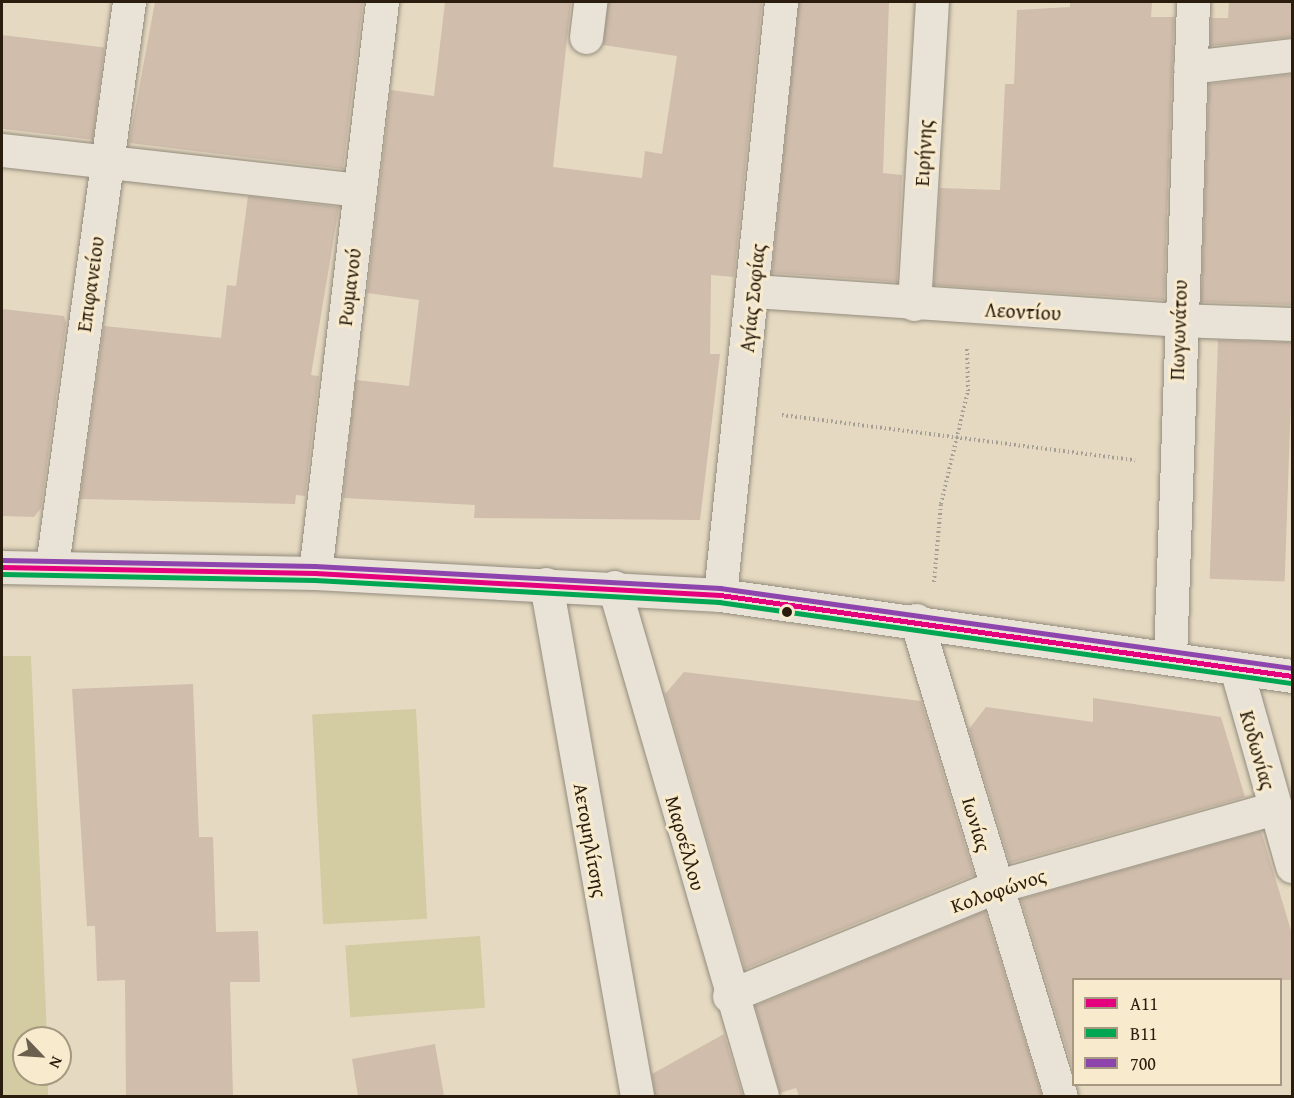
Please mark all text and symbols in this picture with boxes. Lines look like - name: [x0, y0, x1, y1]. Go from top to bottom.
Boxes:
- street label: Ειρήνης: [909, 119, 937, 187]
- street label: Επιφανείου: [71, 235, 109, 333]
- street label: Αγίας Σοφίας: [734, 242, 770, 354]
- street label: Ρωμανού: [332, 247, 366, 327]
- street label: Πωγωνάτου: [1164, 279, 1192, 381]
- street label: Λεοντίου: [984, 297, 1062, 325]
- unlabelled marker: [781, 606, 793, 618]
- street label: Κυδωνίας: [1235, 708, 1281, 792]
- street label: Αετομηλίτσης: [569, 781, 613, 899]
- street label: Μαρσέλλου: [661, 793, 711, 893]
- street label: Ιωνίας: [957, 794, 997, 854]
- street label: Κολοφώνος: [947, 863, 1049, 917]
- legend: [1072, 978, 1282, 1086]
- text: Α11: [1130, 990, 1158, 1017]
- text: Β11: [1130, 1020, 1158, 1047]
- north arrow: [12, 1026, 72, 1086]
- text: 700: [1130, 1050, 1156, 1077]
- text: N: [43, 1053, 70, 1073]

